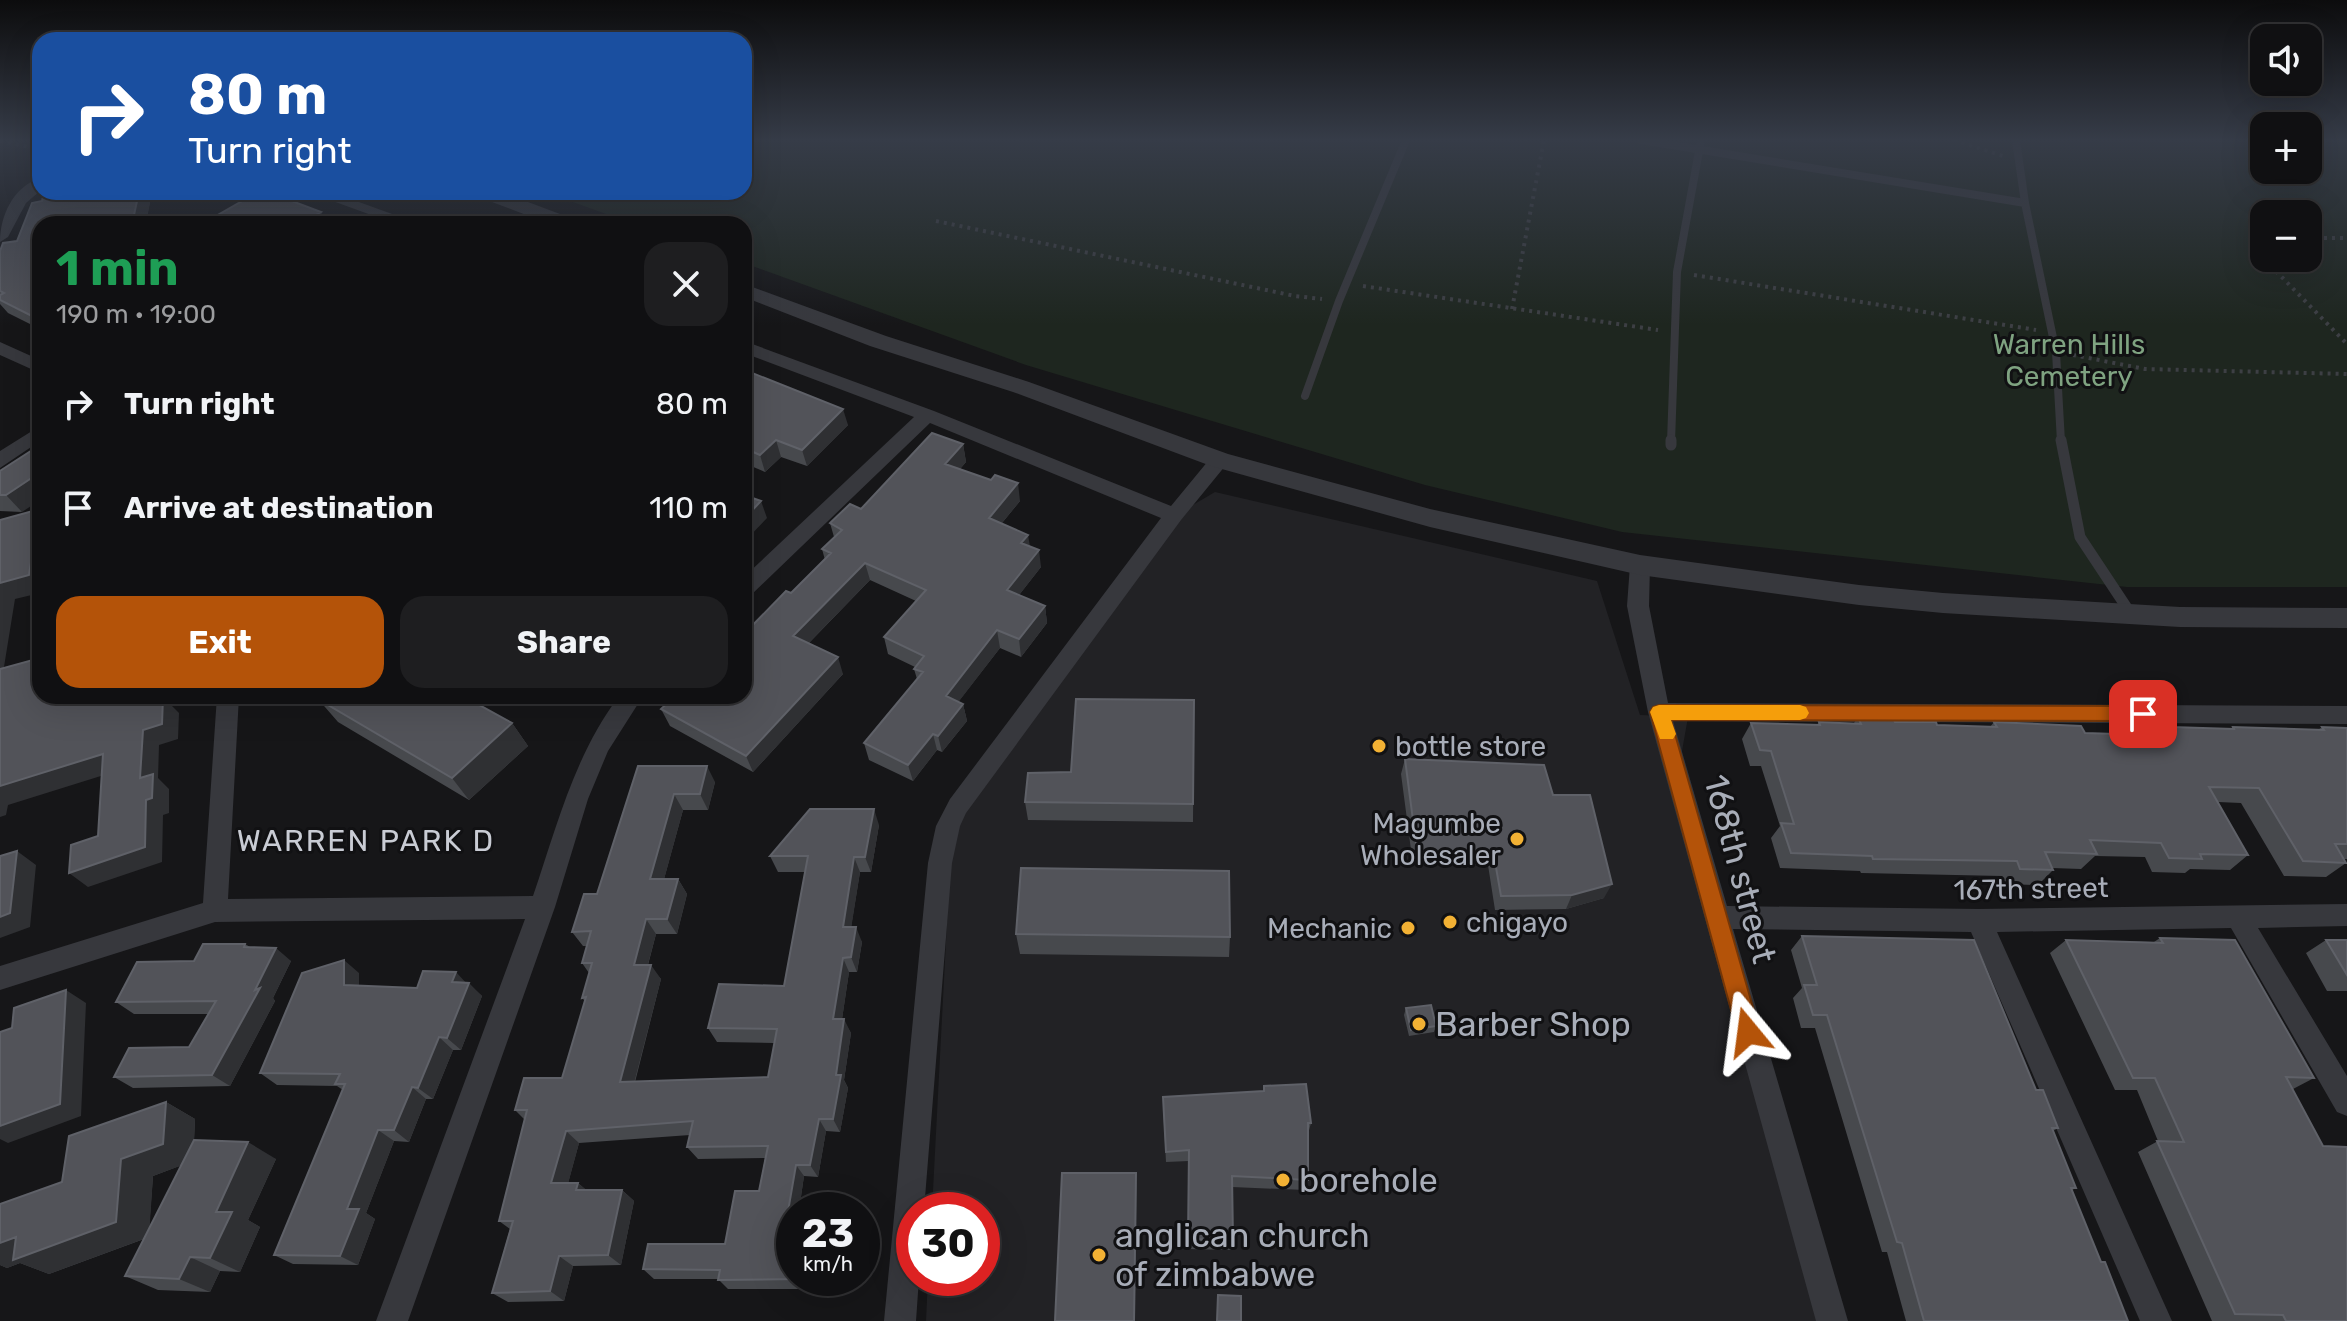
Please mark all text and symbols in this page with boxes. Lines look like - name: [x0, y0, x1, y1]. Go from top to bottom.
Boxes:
- map controls: [2250, 24, 2322, 272]
- button: sound: [2250, 24, 2322, 96]
- text: 80 m: [188, 62, 327, 128]
- icon: right: [56, 64, 160, 168]
- button: +: [2250, 112, 2322, 184]
- text: Turn right: [188, 129, 352, 172]
- button: −: [2250, 200, 2322, 272]
- text: 1 min: [56, 240, 179, 297]
- button: close: [644, 242, 728, 326]
- text: 190 m · 19:00: [56, 299, 216, 330]
- park label: Warren Hills Cemetery: [1993, 328, 2145, 393]
- icon: right: [56, 382, 100, 426]
- text: Turn right: [124, 386, 275, 422]
- text: 80 m: [656, 386, 728, 422]
- icon: arrive: [56, 486, 100, 530]
- text: Arrive at destination: [124, 490, 434, 526]
- text: 110 m: [649, 490, 728, 526]
- button: Exit: [56, 596, 384, 688]
- button: Share: [400, 596, 728, 688]
- pin: [2109, 680, 2177, 748]
- icon: arrive: [2121, 692, 2165, 736]
- place label: bottle store: [1395, 730, 1546, 763]
- marker: bottle store: [1370, 737, 1388, 755]
- street label: 168th street: [1695, 770, 1785, 968]
- place label: Magumbe Wholesaler: [1360, 807, 1501, 872]
- district label: WARREN PARK D: [237, 823, 495, 859]
- marker: Magumbe Wholesaler: [1508, 830, 1526, 848]
- street label: 167th street: [1953, 871, 2109, 907]
- place label: chigayo: [1466, 906, 1568, 939]
- place label: Mechanic: [1267, 912, 1392, 945]
- marker: chigayo: [1441, 913, 1459, 931]
- marker: Mechanic: [1399, 919, 1417, 937]
- position arrow: [1706, 990, 1790, 1074]
- place label: Barber Shop: [1435, 1004, 1631, 1045]
- marker: Barber Shop: [1410, 1015, 1428, 1033]
- place label: borehole: [1299, 1160, 1438, 1201]
- marker: borehole: [1274, 1171, 1292, 1189]
- speed limit sign: 30: [896, 1192, 1000, 1296]
- text: 23: [802, 1210, 854, 1257]
- place label: anglican church of zimbabwe: [1115, 1215, 1370, 1295]
- marker: anglican church of zimbabwe: [1090, 1246, 1108, 1264]
- text: km/h: [803, 1252, 853, 1276]

